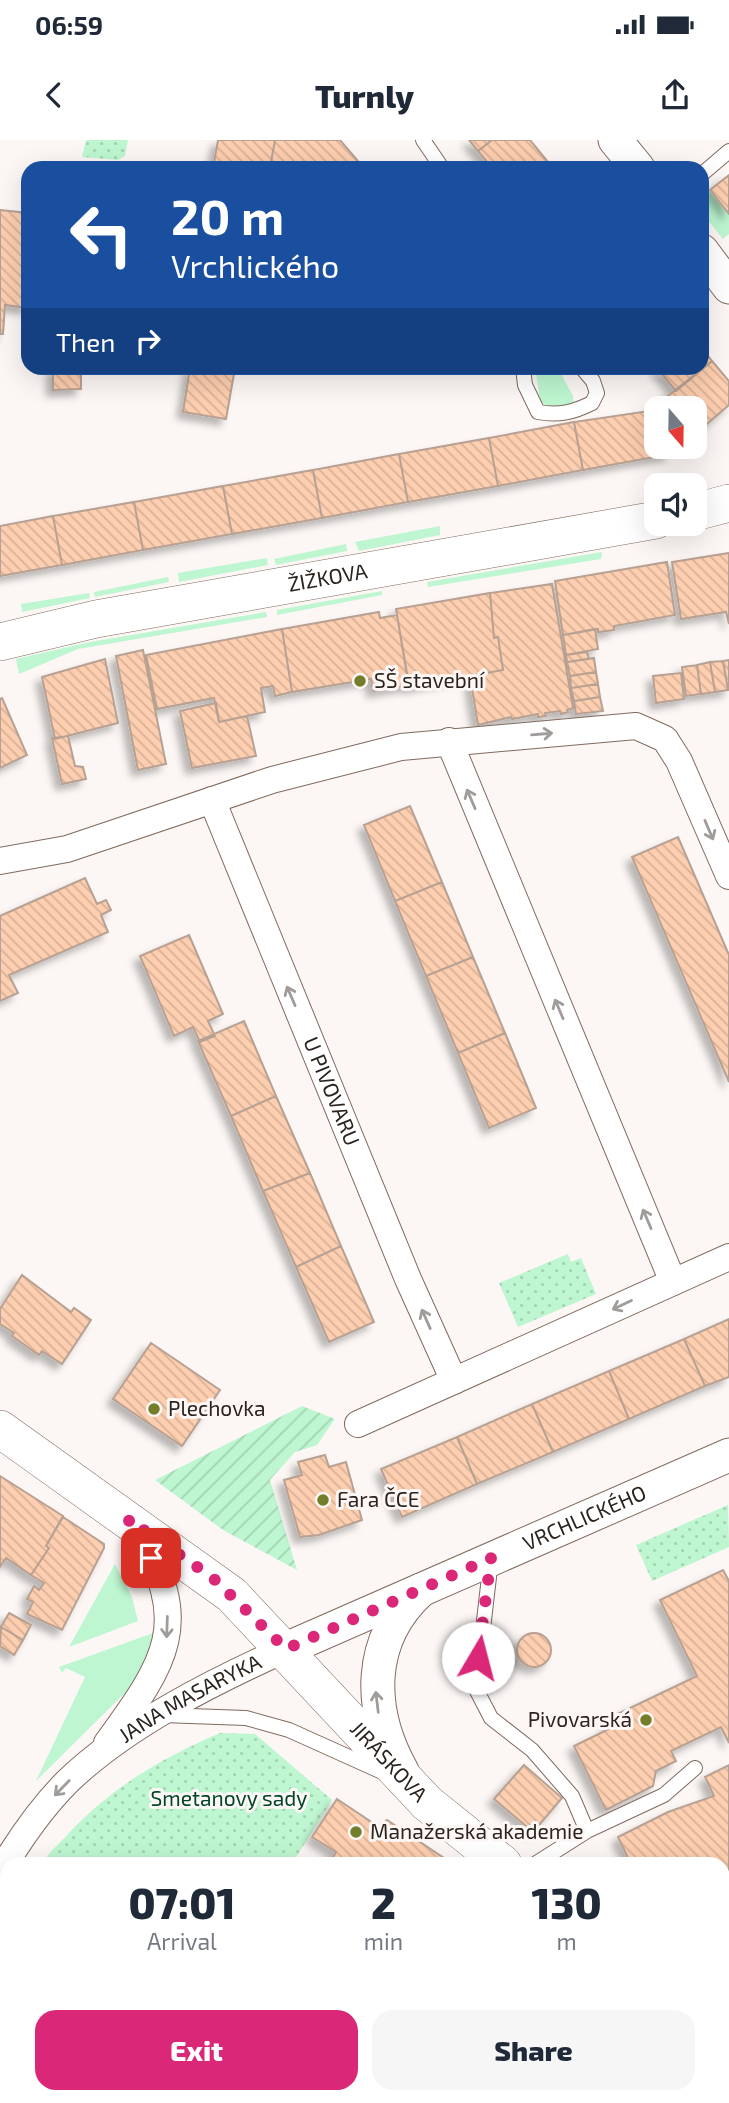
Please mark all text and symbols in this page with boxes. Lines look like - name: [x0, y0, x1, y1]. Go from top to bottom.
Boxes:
- text: 06:59: [35, 9, 103, 40]
- icon: back: [35, 76, 73, 114]
- text: Turnly: [315, 76, 414, 114]
- icon: share: [656, 76, 694, 114]
- text: 20 m: [171, 186, 284, 245]
- icon: left: [56, 189, 147, 280]
- text: Vrchlického: [171, 246, 339, 284]
- icon: right: [129, 322, 167, 360]
- text: Then: [56, 326, 115, 357]
- north arrow: [644, 396, 707, 458]
- map controls: [644, 396, 707, 536]
- button: sound: [644, 473, 707, 536]
- street label: ŽIŽKOVA: [286, 557, 369, 596]
- place label: SŠ stavební: [374, 667, 485, 692]
- marker: SŠ stavební: [352, 673, 368, 689]
- one-way arrow: [530, 727, 553, 740]
- one-way arrow: [464, 789, 477, 810]
- one-way arrow: [703, 818, 716, 840]
- one-way arrow: [284, 986, 297, 1007]
- one-way arrow: [552, 999, 565, 1020]
- street label: U PIVOVARU: [299, 1033, 366, 1149]
- one-way arrow: [640, 1209, 653, 1230]
- one-way arrow: [612, 1299, 633, 1312]
- one-way arrow: [419, 1309, 432, 1330]
- place label: Plechovka: [168, 1395, 266, 1420]
- marker: Plechovka: [146, 1401, 162, 1417]
- street label: VRCHLICKÉHO: [518, 1479, 650, 1555]
- place label: Fara ČCE: [337, 1486, 419, 1511]
- marker: Fara ČCE: [315, 1492, 331, 1508]
- pin: [121, 1528, 181, 1588]
- icon: arrive: [132, 1539, 170, 1577]
- one-way arrow: [160, 1615, 173, 1638]
- position arrow: [441, 1621, 515, 1695]
- street label: JANA MASARYKA: [113, 1648, 265, 1747]
- one-way arrow: [370, 1691, 383, 1714]
- place label: Pivovarská: [528, 1706, 632, 1731]
- marker: Pivovarská: [638, 1712, 654, 1728]
- street label: JIRÁSKOVA: [346, 1715, 433, 1806]
- one-way arrow: [54, 1779, 71, 1796]
- park label: Smetanovy sady: [151, 1785, 307, 1810]
- place label: Manažerská akademie: [370, 1818, 584, 1843]
- marker: Manažerská akademie: [348, 1824, 364, 1840]
- text: 07:01: [128, 1877, 235, 1927]
- text: 2: [371, 1877, 396, 1927]
- text: 130: [531, 1877, 602, 1927]
- text: Arrival: [147, 1927, 217, 1955]
- text: min: [364, 1927, 403, 1955]
- text: m: [556, 1927, 577, 1955]
- button: Exit: [35, 2010, 358, 2090]
- button: Share: [372, 2010, 695, 2090]

